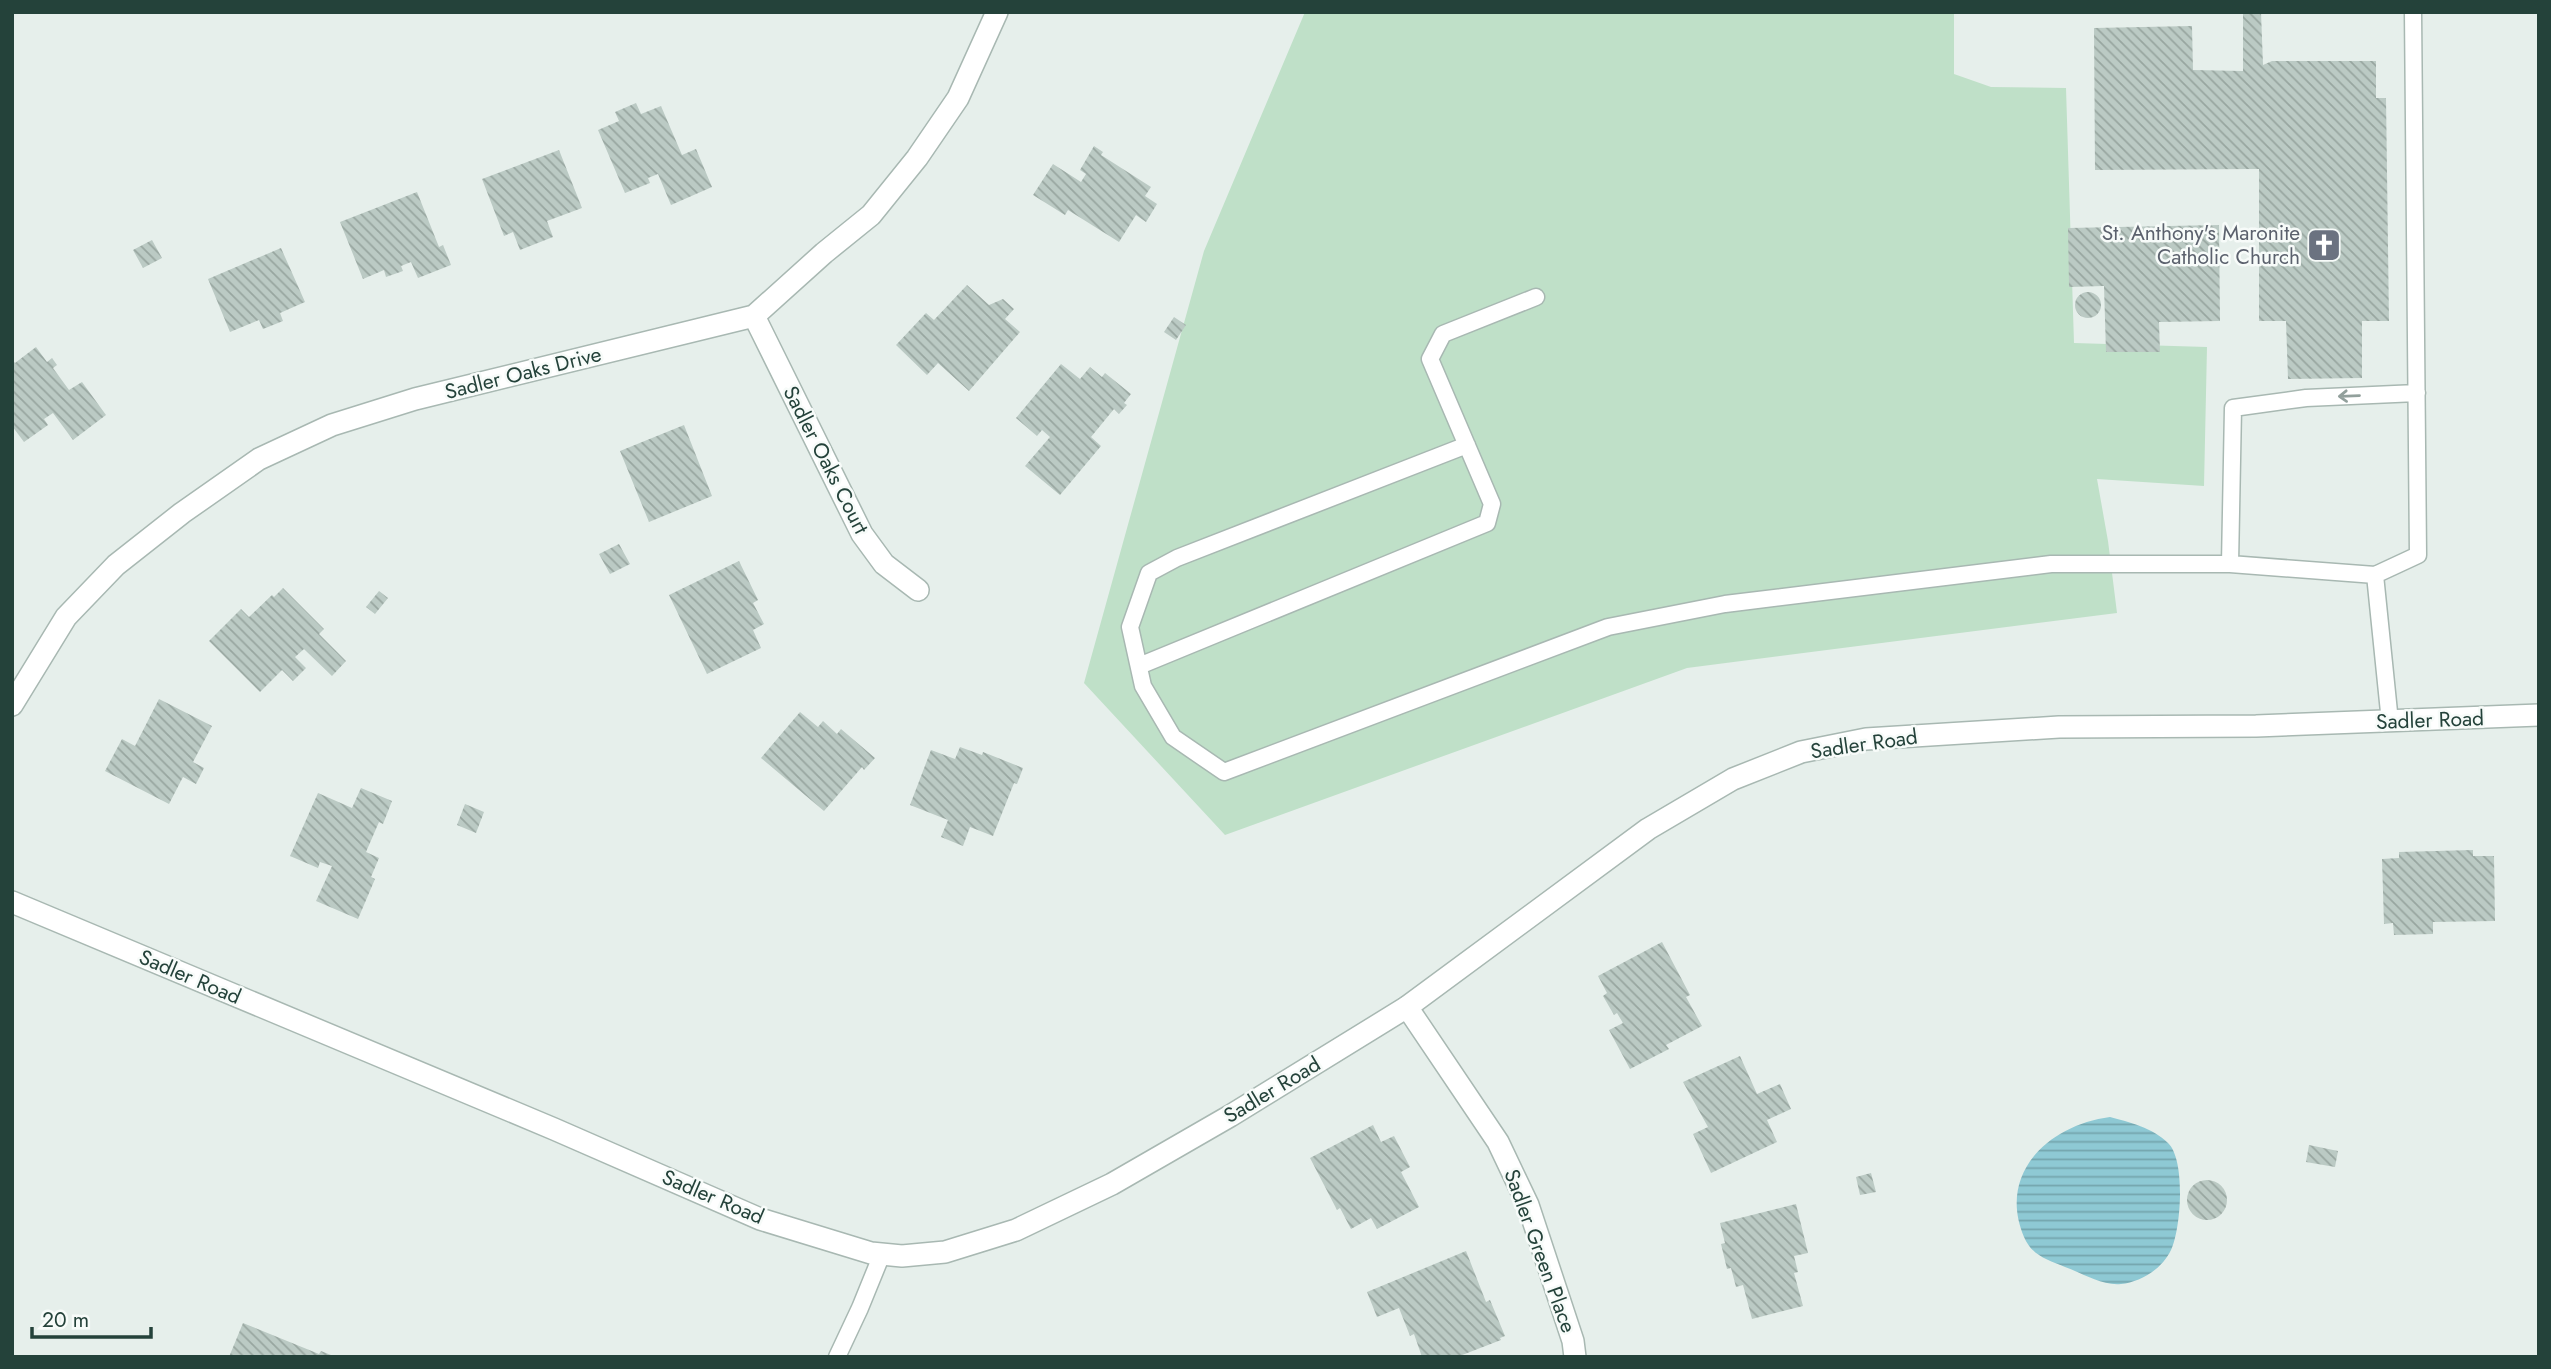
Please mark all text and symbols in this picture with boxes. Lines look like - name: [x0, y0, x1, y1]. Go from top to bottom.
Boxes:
- place label: St. Anthony's Maronite Catholic Church: [2102, 218, 2300, 272]
- church icon: St. Anthony's Maronite Catholic Church: [2305, 226, 2343, 264]
- street label: Sadler Oaks Drive: [442, 339, 604, 407]
- street label: Sadler Oaks Court: [776, 381, 876, 539]
- one-way arrow: [2337, 389, 2360, 402]
- street label: Sadler Road: [2375, 703, 2485, 737]
- street label: Sadler Road: [1808, 722, 1920, 766]
- street label: Sadler Road: [134, 942, 246, 1012]
- street label: Sadler Road: [1218, 1049, 1326, 1131]
- street label: Sadler Road: [657, 1162, 769, 1232]
- street label: Sadler Green Place: [1496, 1165, 1584, 1337]
- scale bar: [32, 1296, 150, 1340]
- text: 20 m: [42, 1305, 89, 1335]

